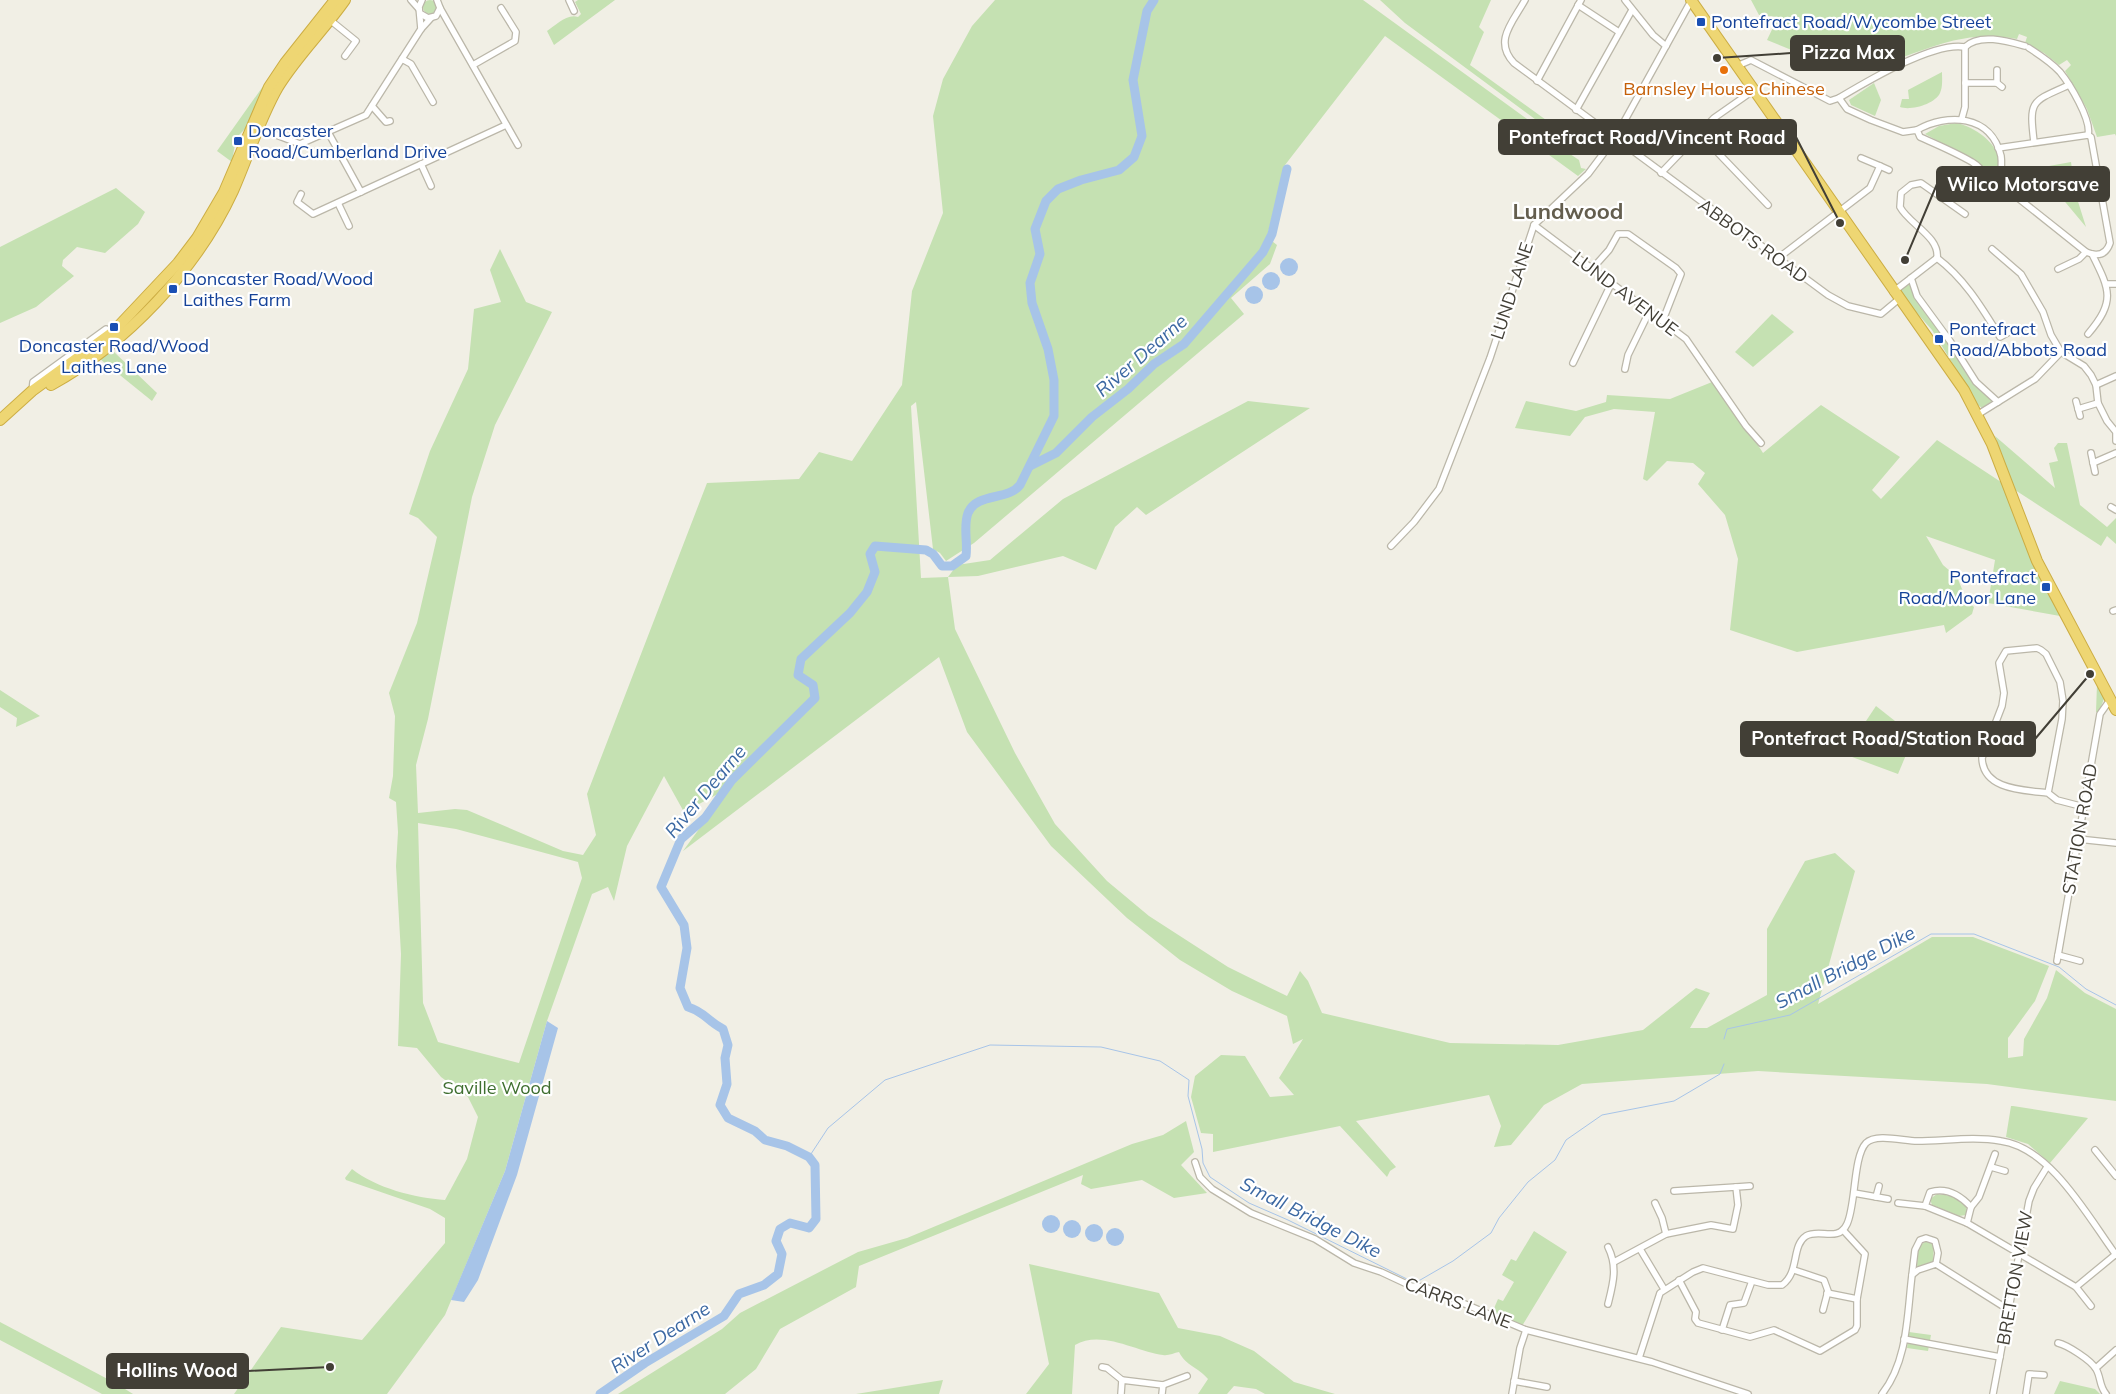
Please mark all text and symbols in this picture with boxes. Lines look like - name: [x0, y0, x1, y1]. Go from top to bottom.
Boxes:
- place label: Pontefract Road/Wycombe Street: [1711, 10, 1991, 33]
- marker: Pontefract Road/Wycombe Street: [1695, 16, 1707, 28]
- callout: Pizza Max: [1791, 36, 1904, 70]
- text: Pizza Max: [1801, 40, 1895, 64]
- marker: Barnsley House Chinese: [1718, 64, 1730, 76]
- place label: Barnsley House Chinese: [1623, 77, 1825, 100]
- place label: Doncaster Road/Cumberland Drive: [248, 119, 447, 163]
- callout: Pontefract Road/Vincent Road: [1499, 120, 1796, 154]
- text: Pontefract Road/Vincent Road: [1509, 125, 1785, 149]
- marker: Doncaster Road/Cumberland Drive: [232, 135, 244, 147]
- callout: Wilco Motorsave: [1937, 167, 2109, 201]
- text: Wilco Motorsave: [1947, 172, 2099, 196]
- street label: ABBOTS ROAD: [1694, 193, 1813, 288]
- district label: Lundwood: [1512, 197, 1624, 225]
- street label: LUND LANE: [1485, 239, 1538, 342]
- street label: LUND AVENUE: [1568, 246, 1683, 341]
- place label: Doncaster Road/Wood Laithes Farm: [183, 267, 373, 311]
- marker: Doncaster Road/Wood Laithes Farm: [167, 283, 179, 295]
- water label: River Dearne: [1090, 309, 1192, 401]
- place label: Pontefract Road/Abbots Road: [1949, 317, 2107, 361]
- marker: Doncaster Road/Wood Laithes Lane: [108, 321, 120, 333]
- marker: Pontefract Road/Abbots Road: [1933, 333, 1945, 345]
- place label: Doncaster Road/Wood Laithes Lane: [19, 334, 209, 378]
- place label: Pontefract Road/Moor Lane: [1899, 565, 2036, 609]
- marker: Pontefract Road/Moor Lane: [2040, 581, 2052, 593]
- callout: Pontefract Road/Station Road: [1741, 722, 2035, 756]
- text: Pontefract Road/Station Road: [1751, 726, 2025, 750]
- water label: River Dearne: [659, 740, 751, 842]
- street label: STATION ROAD: [2057, 762, 2102, 896]
- water label: Small Bridge Dike: [1771, 920, 1919, 1014]
- park label: Saville Wood: [442, 1076, 552, 1099]
- water label: Small Bridge Dike: [1236, 1171, 1386, 1263]
- street label: BRETTON VIEW: [1991, 1209, 2038, 1347]
- street label: CARRS LANE: [1401, 1272, 1515, 1333]
- water label: River Dearne: [606, 1296, 714, 1378]
- callout: Hollins Wood: [107, 1354, 248, 1388]
- text: Hollins Wood: [116, 1358, 238, 1382]

